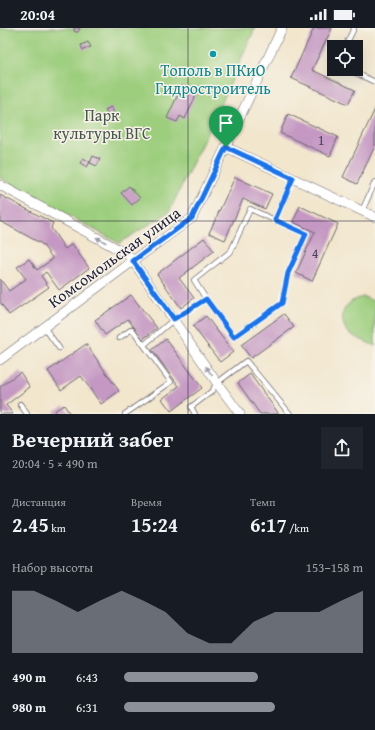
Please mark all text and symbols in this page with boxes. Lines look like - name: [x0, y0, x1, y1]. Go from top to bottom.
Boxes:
- text: 20:04: [20, 4, 55, 25]
- map controls: [327, 40, 363, 76]
- button: locate: [327, 40, 363, 76]
- marker: Тополь в ПКиО Гидростроитель: [208, 49, 218, 59]
- place label: Тополь в ПКиО Гидростроитель: [155, 58, 271, 100]
- park label: Парк культуры ВГС: [53, 103, 151, 145]
- pin: [209, 106, 243, 147]
- icon: arrive: [215, 112, 237, 134]
- house number: 1: [318, 130, 324, 150]
- street label: Комсомольская улица: [43, 200, 185, 313]
- one-way arrow: [95, 236, 107, 243]
- house number: 4: [312, 243, 319, 263]
- one-way arrow: [205, 366, 213, 376]
- text: Вечерний забег: [12, 423, 173, 455]
- button: share: [321, 427, 363, 469]
- text: 20:04 · 5 × 490 m: [12, 454, 98, 473]
- text: Дистанция: [12, 494, 66, 510]
- text: Время: [131, 494, 162, 510]
- text: Темп: [250, 494, 275, 510]
- text: 2.45: [12, 510, 49, 539]
- text: 15:24: [131, 510, 178, 539]
- text: 6:17: [250, 510, 287, 539]
- text: km: [49, 520, 66, 536]
- text: /km: [287, 520, 309, 536]
- text: Набор высоты: [12, 558, 93, 577]
- text: 153–158 m: [306, 558, 363, 577]
- text: 490 m: [12, 668, 46, 687]
- text: 6:43: [76, 668, 98, 687]
- text: 980 m: [12, 698, 46, 717]
- text: 6:31: [76, 698, 98, 717]

